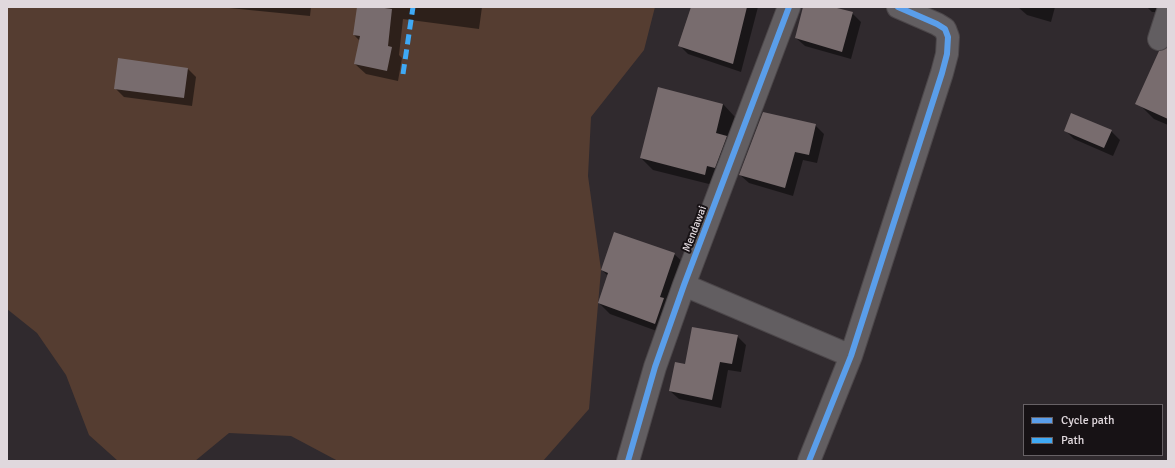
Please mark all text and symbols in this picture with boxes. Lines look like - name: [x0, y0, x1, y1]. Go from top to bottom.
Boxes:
- street label: Mendawai: [680, 204, 710, 254]
- legend: [1023, 404, 1163, 456]
- text: Cycle path: [1061, 413, 1114, 428]
- text: Path: [1061, 433, 1084, 448]

